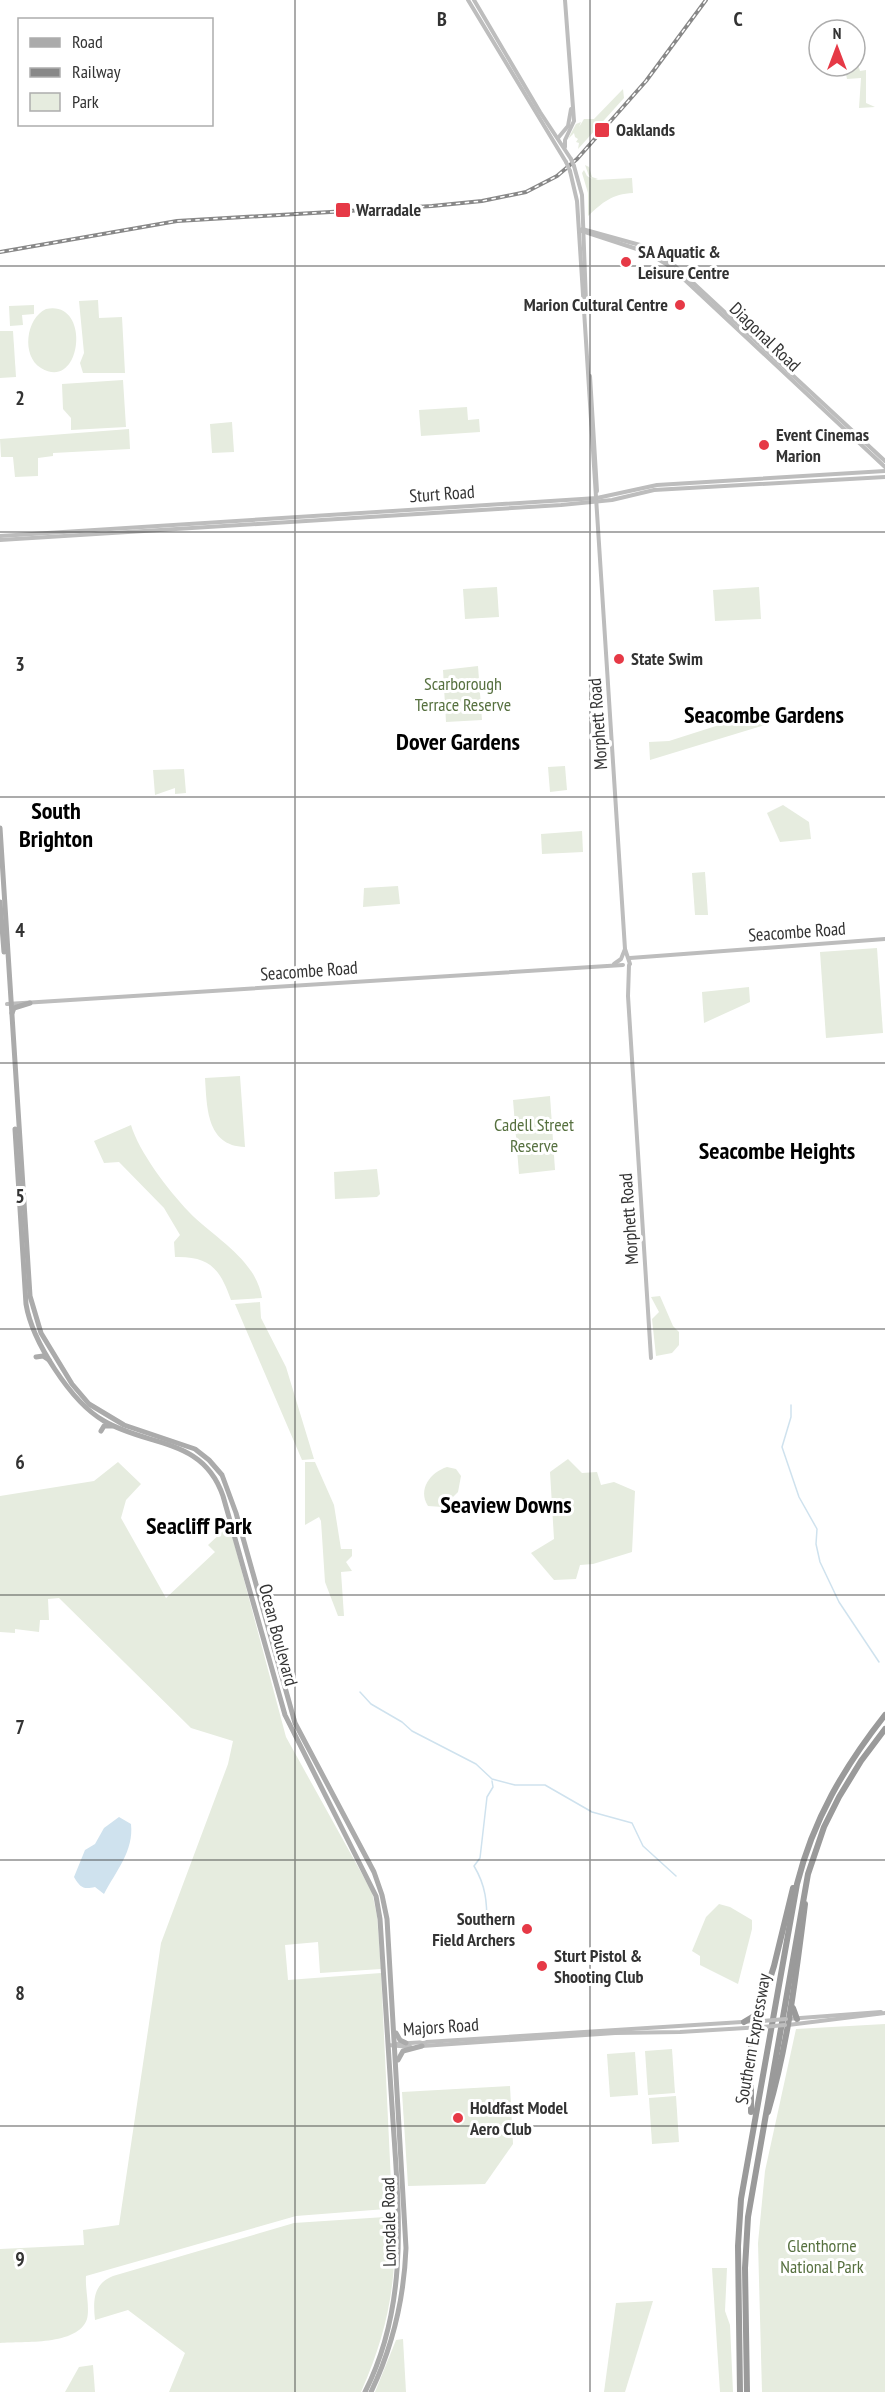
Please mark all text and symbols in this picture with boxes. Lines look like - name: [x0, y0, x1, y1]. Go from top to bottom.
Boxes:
- text: B: [437, 6, 447, 32]
- text: C: [733, 6, 743, 32]
- legend: [18, 18, 213, 126]
- north arrow: [807, 18, 867, 78]
- text: N: [833, 23, 841, 43]
- text: Road: [72, 30, 103, 53]
- text: Railway: [72, 60, 121, 83]
- text: Park: [72, 90, 99, 113]
- place label: Oaklands: [616, 118, 675, 141]
- marker: Oaklands: [593, 121, 611, 139]
- place label: Warradale: [355, 198, 421, 221]
- marker: Warradale: [334, 201, 352, 219]
- place label: SA Aquatic & Leisure Centre: [638, 240, 730, 284]
- marker: SA Aquatic & Leisure Centre: [619, 255, 633, 269]
- place label: Marion Cultural Centre: [524, 293, 668, 316]
- street label: Diagonal Road: [725, 297, 806, 376]
- marker: Marion Cultural Centre: [673, 298, 687, 312]
- text: 2: [15, 385, 25, 411]
- place label: Event Cinemas Marion: [776, 423, 869, 467]
- marker: Event Cinemas Marion: [757, 438, 771, 452]
- street label: Sturt Road: [409, 480, 475, 507]
- place label: State Swim: [631, 647, 703, 670]
- text: 3: [15, 651, 25, 677]
- marker: State Swim: [612, 652, 626, 666]
- park label: Scarborough Terrace Reserve: [415, 672, 511, 716]
- street label: Morphett Road: [583, 677, 612, 771]
- district label: Seacombe Gardens: [684, 699, 844, 730]
- district label: Dover Gardens: [396, 726, 520, 757]
- district label: South Brighton: [19, 795, 93, 854]
- text: 4: [15, 917, 25, 943]
- street label: Seacombe Road: [747, 917, 847, 946]
- street label: Seacombe Road: [259, 956, 359, 985]
- park label: Cadell Street Reserve: [494, 1113, 574, 1157]
- district label: Seacombe Heights: [699, 1135, 855, 1166]
- street label: Morphett Road: [614, 1172, 643, 1266]
- text: 5: [15, 1183, 25, 1209]
- text: 6: [15, 1449, 25, 1475]
- district label: Seaview Downs: [440, 1489, 572, 1520]
- district label: Seacliff Park: [146, 1510, 252, 1541]
- street label: Ocean Boulevard: [254, 1581, 303, 1688]
- text: 7: [15, 1714, 25, 1740]
- place label: Southern Field Archers: [432, 1907, 515, 1951]
- marker: Southern Field Archers: [520, 1922, 534, 1936]
- place label: Sturt Pistol & Shooting Club: [554, 1944, 643, 1988]
- marker: Sturt Pistol & Shooting Club: [535, 1959, 549, 1973]
- street label: Southern Expressway: [730, 1972, 775, 2106]
- text: 8: [15, 1980, 25, 2006]
- street label: Majors Road: [402, 2012, 480, 2041]
- place label: Holdfast Model Aero Club: [469, 2096, 568, 2140]
- marker: Holdfast Model Aero Club: [451, 2111, 465, 2125]
- street label: Lonsdale Road: [376, 2177, 401, 2267]
- park label: Glenthorne National Park: [780, 2234, 864, 2278]
- text: 9: [15, 2246, 25, 2272]

